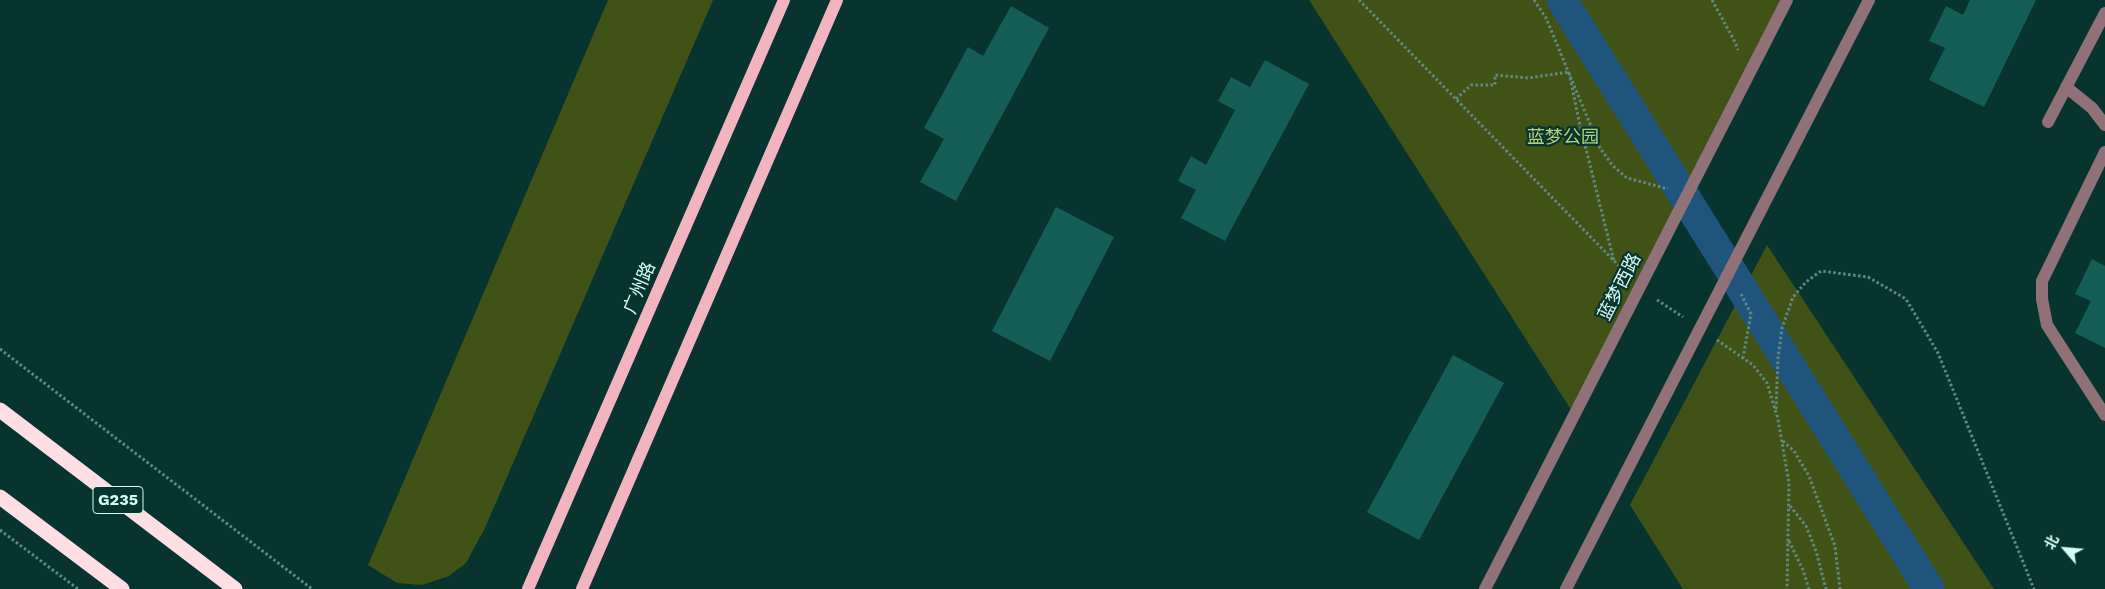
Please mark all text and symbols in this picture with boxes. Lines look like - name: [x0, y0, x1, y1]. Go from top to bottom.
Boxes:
- park label: 蓝梦公园: [1527, 127, 1599, 149]
- street label: 蓝梦西路: [1594, 250, 1646, 324]
- street label: 广州路: [620, 259, 660, 317]
- road number: G235: [93, 486, 143, 514]
- north arrow: [2040, 524, 2090, 574]
- text: 北: [2041, 532, 2062, 552]

